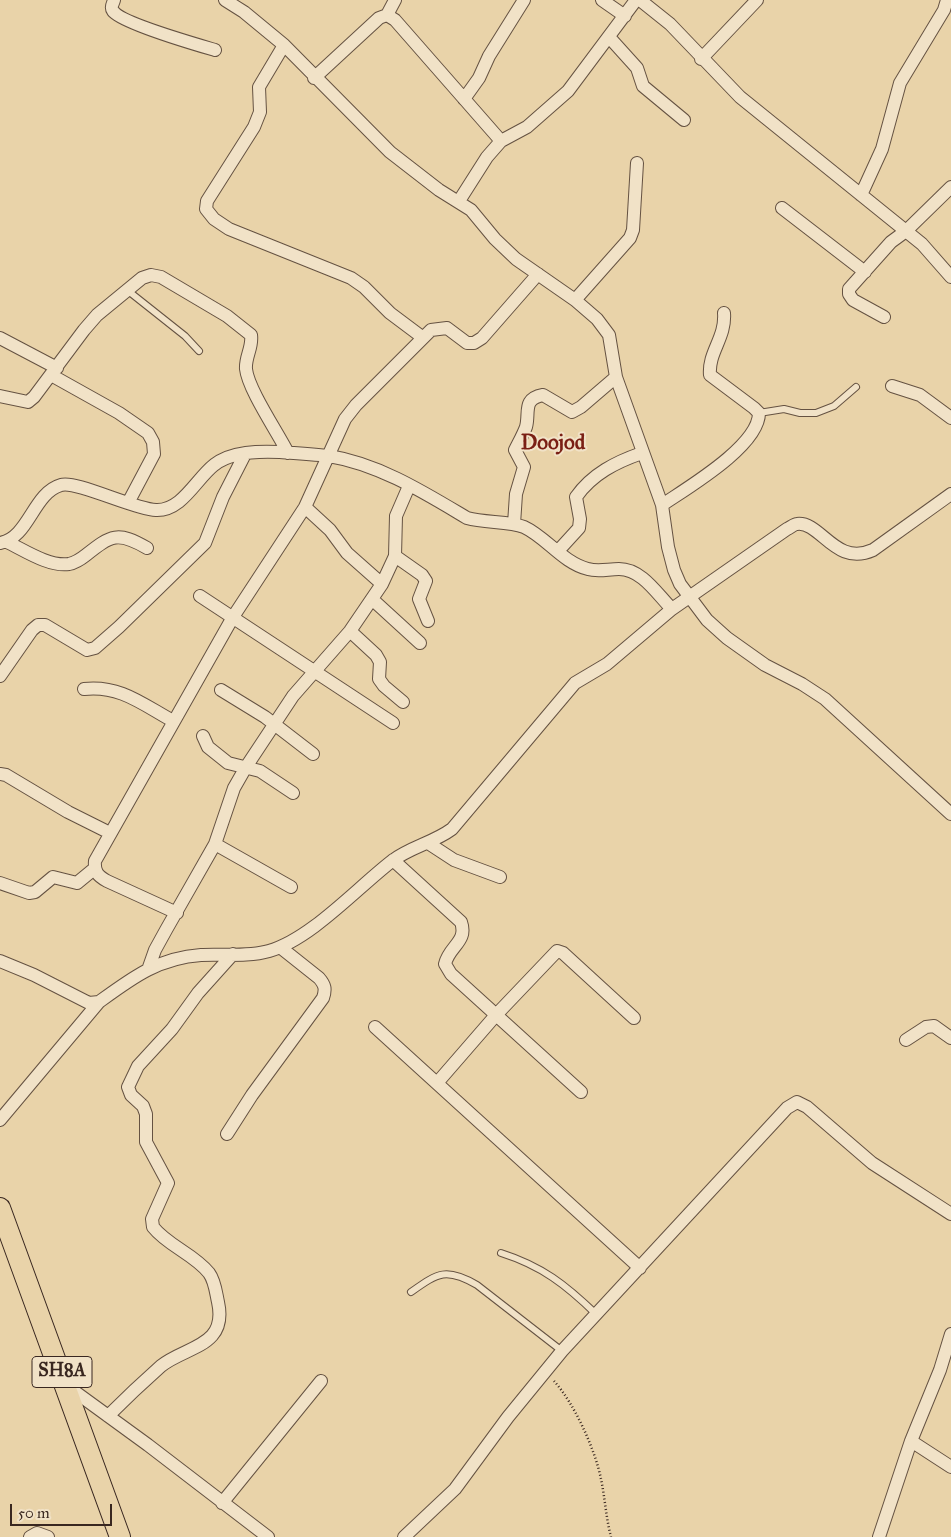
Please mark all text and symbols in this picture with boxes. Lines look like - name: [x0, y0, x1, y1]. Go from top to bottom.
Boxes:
- district label: Doojod: [521, 431, 585, 457]
- road number: SH8A: [32, 1356, 92, 1388]
- scale bar: [12, 1494, 115, 1526]
- text: 50 m: [18, 1504, 50, 1522]

